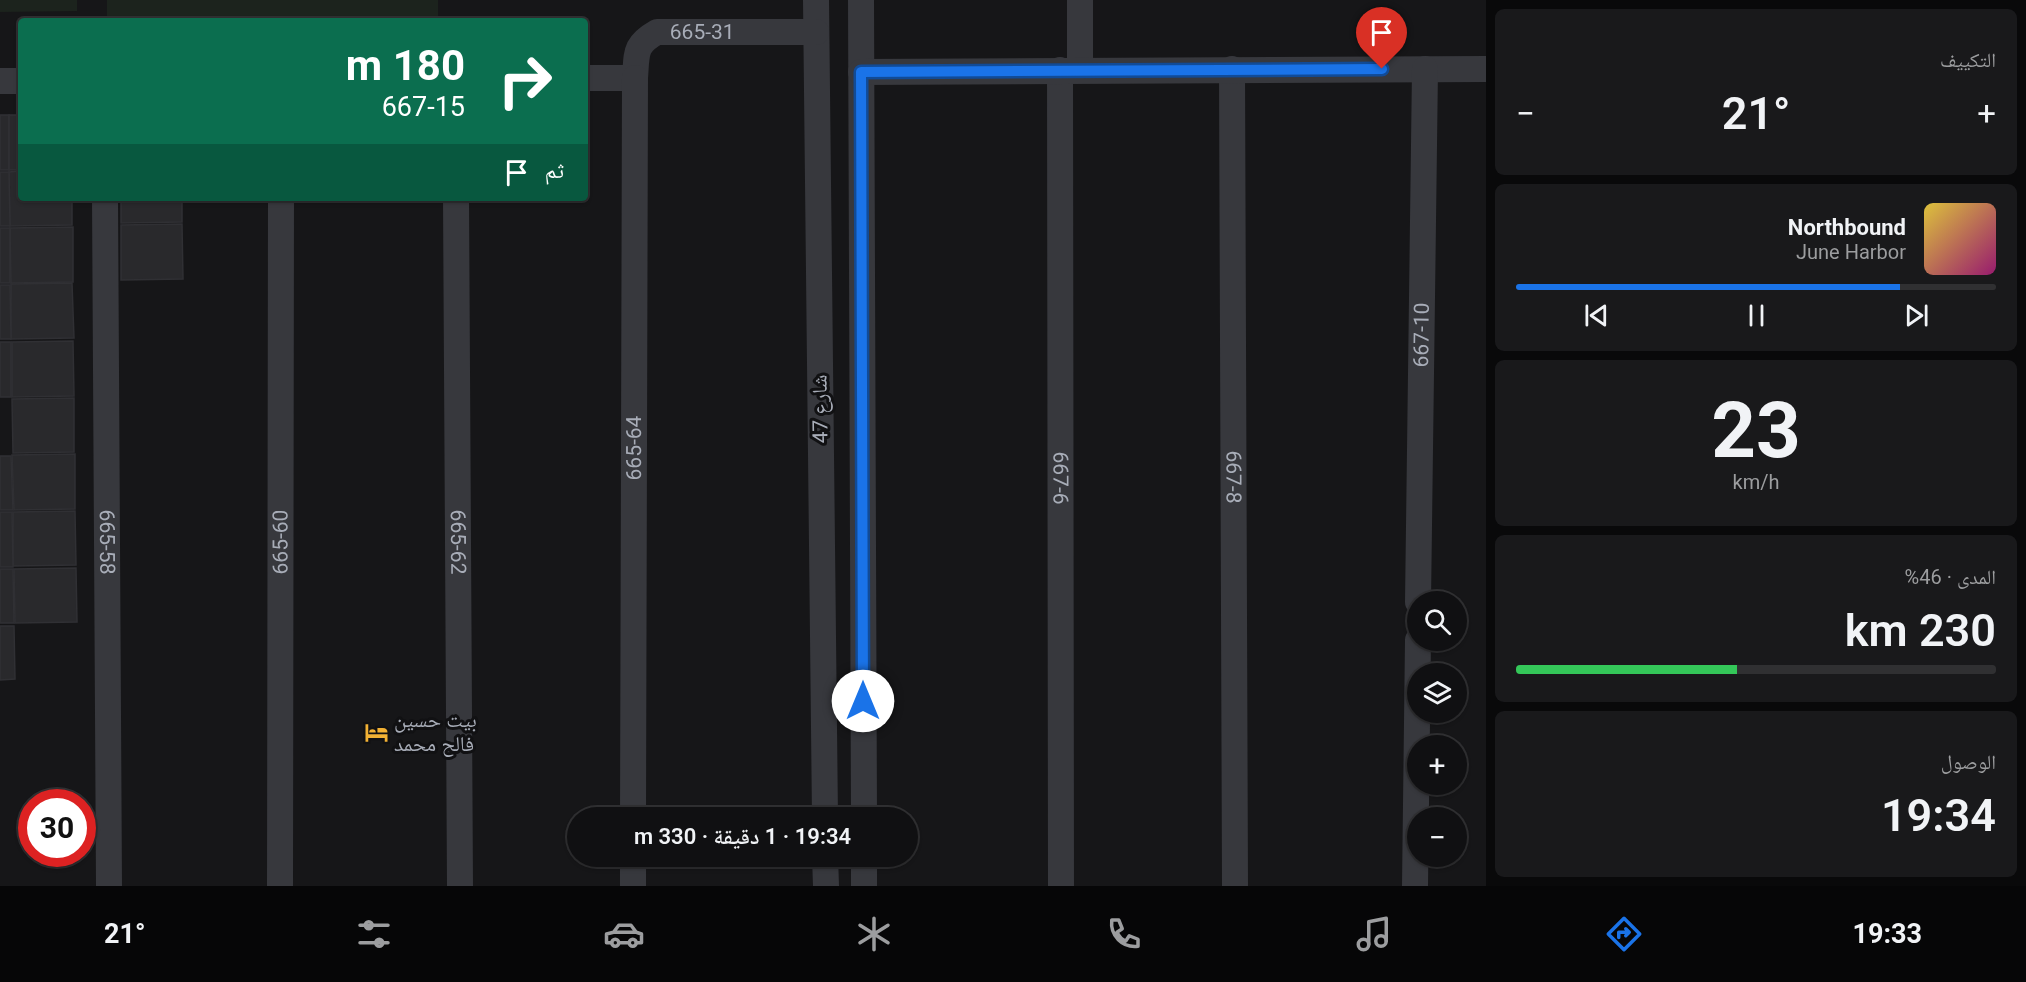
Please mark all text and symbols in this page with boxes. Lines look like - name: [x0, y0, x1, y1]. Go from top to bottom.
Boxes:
- pin: [1356, 7, 1407, 69]
- icon: arrive: [1365, 16, 1398, 49]
- street label: 665-31: [670, 20, 735, 44]
- text: 180 m: [346, 41, 465, 90]
- icon: right: [486, 42, 564, 120]
- text: التكييف: [1940, 48, 1996, 72]
- text: 21°: [1722, 87, 1790, 140]
- text: 667-15: [382, 91, 465, 123]
- text: −: [1516, 94, 1535, 133]
- text: +: [1977, 94, 1996, 133]
- icon: arrive: [500, 156, 533, 189]
- text: ثم: [545, 158, 564, 183]
- text: Northbound: [1788, 215, 1906, 240]
- text: June Harbor: [1796, 240, 1906, 264]
- icon: previous: [1580, 299, 1613, 332]
- icon: pause: [1740, 299, 1773, 332]
- icon: next: [1900, 299, 1933, 332]
- street label: 667-10: [1409, 302, 1434, 368]
- street label: شارع 47: [807, 374, 834, 444]
- text: 23: [1711, 385, 1801, 476]
- street label: 665-64: [622, 415, 646, 480]
- street label: 667-8: [1221, 450, 1246, 504]
- street label: 667-6: [1048, 451, 1073, 505]
- text: km/h: [1733, 470, 1779, 494]
- street label: 665-58: [95, 509, 119, 575]
- street label: 665-62: [446, 509, 470, 575]
- street label: 665-60: [268, 510, 293, 574]
- text: المدى · 46%: [1905, 565, 1996, 589]
- map controls: [1407, 591, 1467, 867]
- button: search: [1407, 591, 1467, 651]
- text: 230 km: [1845, 604, 1996, 657]
- button: layers: [1407, 663, 1467, 723]
- position arrow: [831, 669, 895, 733]
- place label: بيت حسين فالح محمد: [394, 708, 477, 757]
- hotel icon: بيت حسين فالح محمد: [363, 719, 389, 745]
- button: +: [1407, 735, 1467, 795]
- text: الوصول: [1941, 750, 1996, 774]
- speed limit sign: 30: [18, 789, 96, 867]
- text: 19:34: [1881, 789, 1996, 842]
- button: −: [1407, 807, 1467, 867]
- text: 19:34 · 1 دقيقة · 330 m: [634, 824, 851, 849]
- icon: filters: [353, 913, 395, 955]
- icon: car: [603, 913, 645, 955]
- icon: climate: [853, 913, 895, 955]
- icon: phone: [1103, 913, 1145, 955]
- icon: music: [1353, 913, 1395, 955]
- icon: directions: [1603, 913, 1645, 955]
- text: 21°: [104, 918, 145, 950]
- text: 19:33: [1853, 918, 1922, 950]

